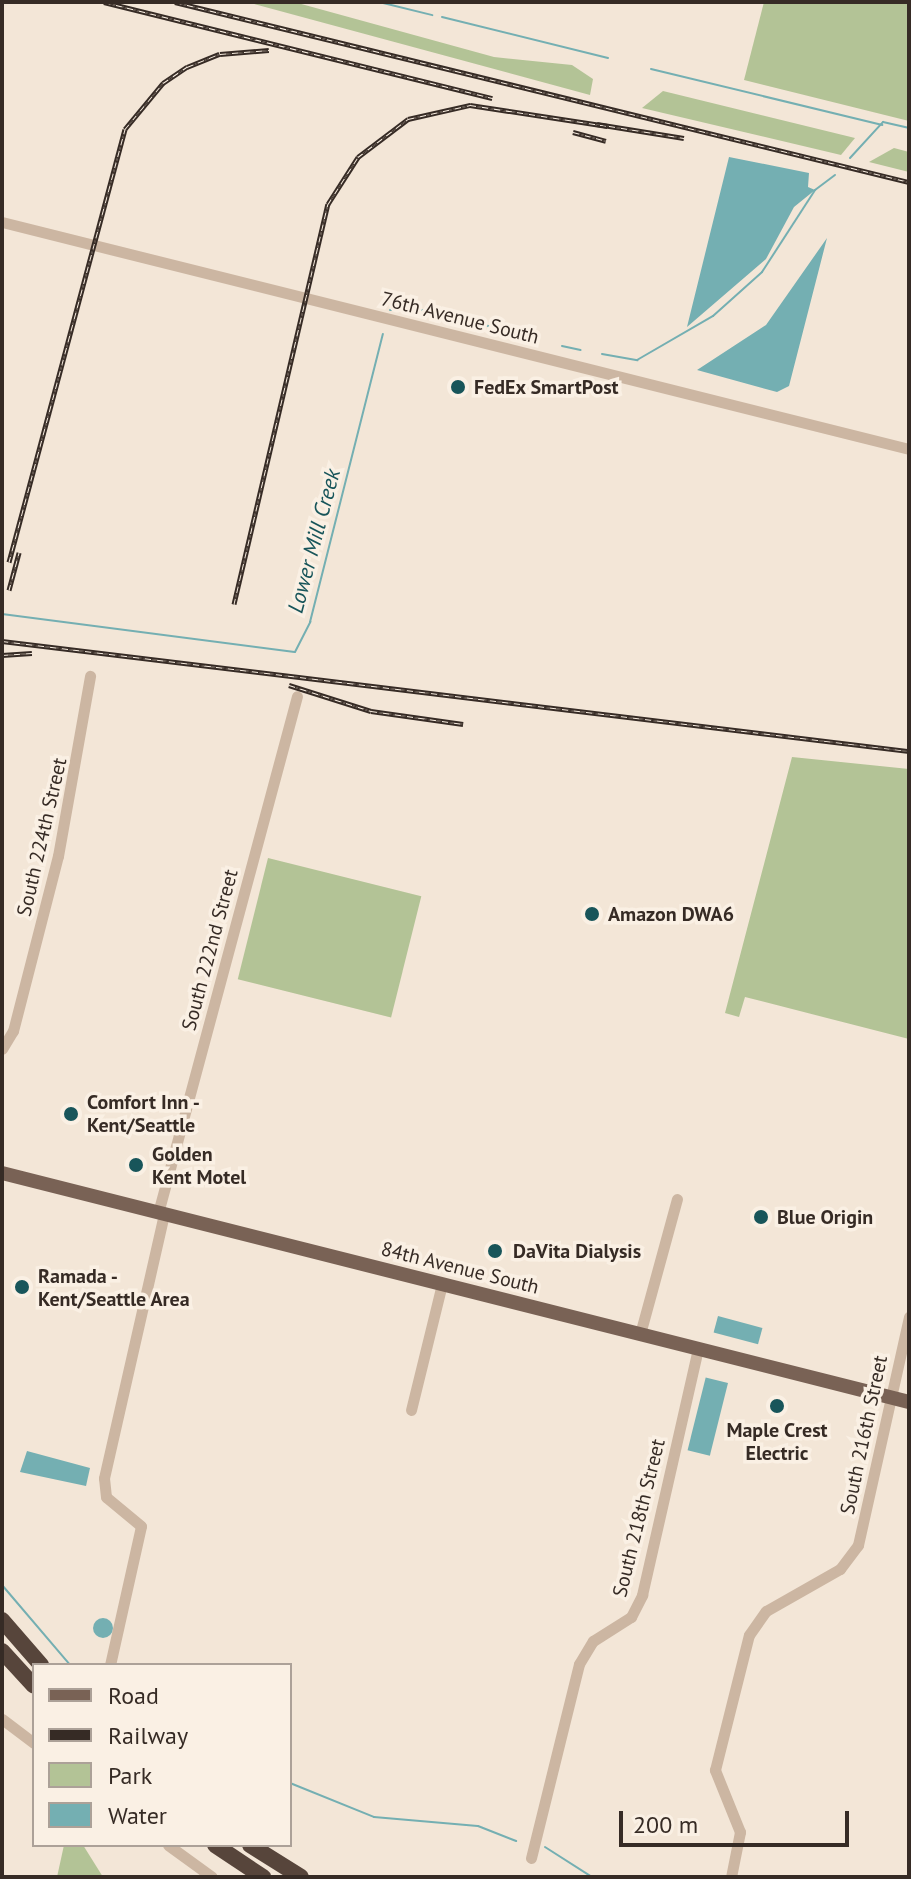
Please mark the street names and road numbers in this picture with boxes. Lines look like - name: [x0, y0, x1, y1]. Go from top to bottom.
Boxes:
- street label: 76th Avenue South: [378, 287, 542, 349]
- street label: South 224th Street: [12, 755, 72, 919]
- street label: South 222nd Street: [177, 867, 243, 1033]
- street label: 84th Avenue South: [378, 1237, 542, 1299]
- street label: South 216th Street: [835, 1353, 893, 1517]
- street label: South 218th Street: [608, 1436, 670, 1600]

